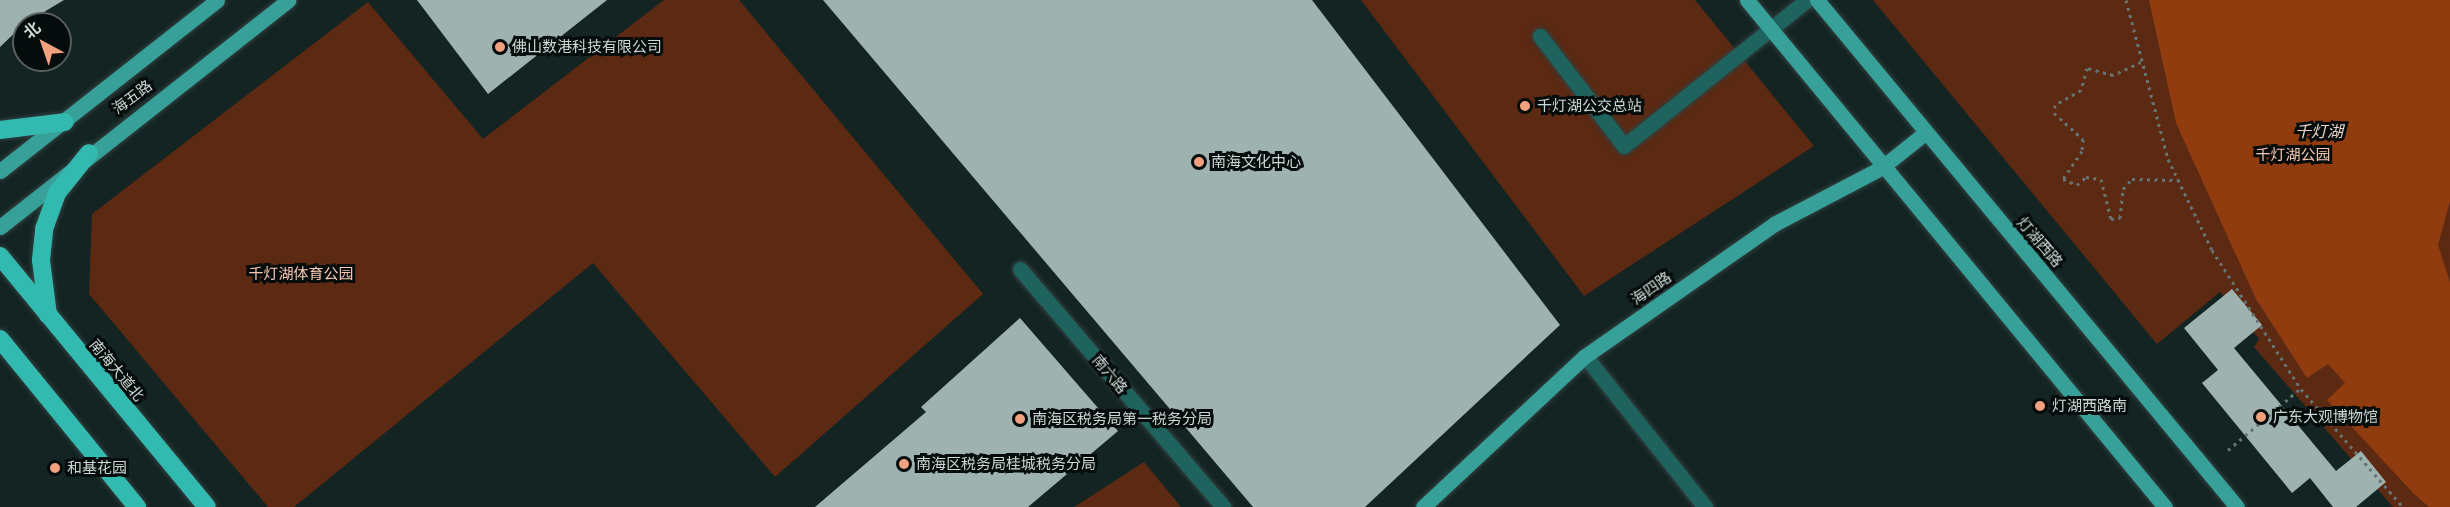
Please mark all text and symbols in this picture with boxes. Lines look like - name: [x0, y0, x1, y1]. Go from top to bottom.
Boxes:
- north arrow: [12, 12, 72, 72]
- text: 北: [19, 17, 44, 43]
- place label: 佛山数港科技有限公司: [512, 38, 662, 56]
- marker: 佛山数港科技有限公司: [493, 40, 507, 54]
- street label: 海五路: [109, 76, 155, 118]
- place label: 千灯湖公交总站: [1537, 97, 1642, 115]
- marker: 千灯湖公交总站: [1518, 99, 1532, 113]
- water label: 千灯湖: [2295, 121, 2343, 141]
- park label: 千灯湖公园: [2256, 146, 2330, 164]
- place label: 南海文化中心: [1211, 153, 1301, 171]
- marker: 南海文化中心: [1192, 155, 1206, 169]
- street label: 灯湖西路: [2014, 213, 2066, 271]
- park label: 千灯湖体育公园: [249, 265, 353, 283]
- street label: 海四路: [1627, 268, 1675, 308]
- street label: 南海大道北: [86, 335, 148, 405]
- street label: 南六路: [1089, 351, 1131, 397]
- place label: 灯湖西路南: [2052, 397, 2127, 415]
- marker: 灯湖西路南: [2033, 399, 2047, 413]
- place label: 广东大观博物馆: [2273, 408, 2378, 426]
- place label: 南海区税务局第一税务分局: [1032, 410, 1212, 428]
- marker: 广东大观博物馆: [2254, 410, 2268, 424]
- marker: 南海区税务局第一税务分局: [1013, 412, 1027, 426]
- place label: 南海区税务局桂城税务分局: [916, 455, 1096, 473]
- marker: 南海区税务局桂城税务分局: [897, 457, 911, 471]
- place label: 和基花园: [67, 459, 127, 477]
- marker: 和基花园: [48, 461, 62, 475]

